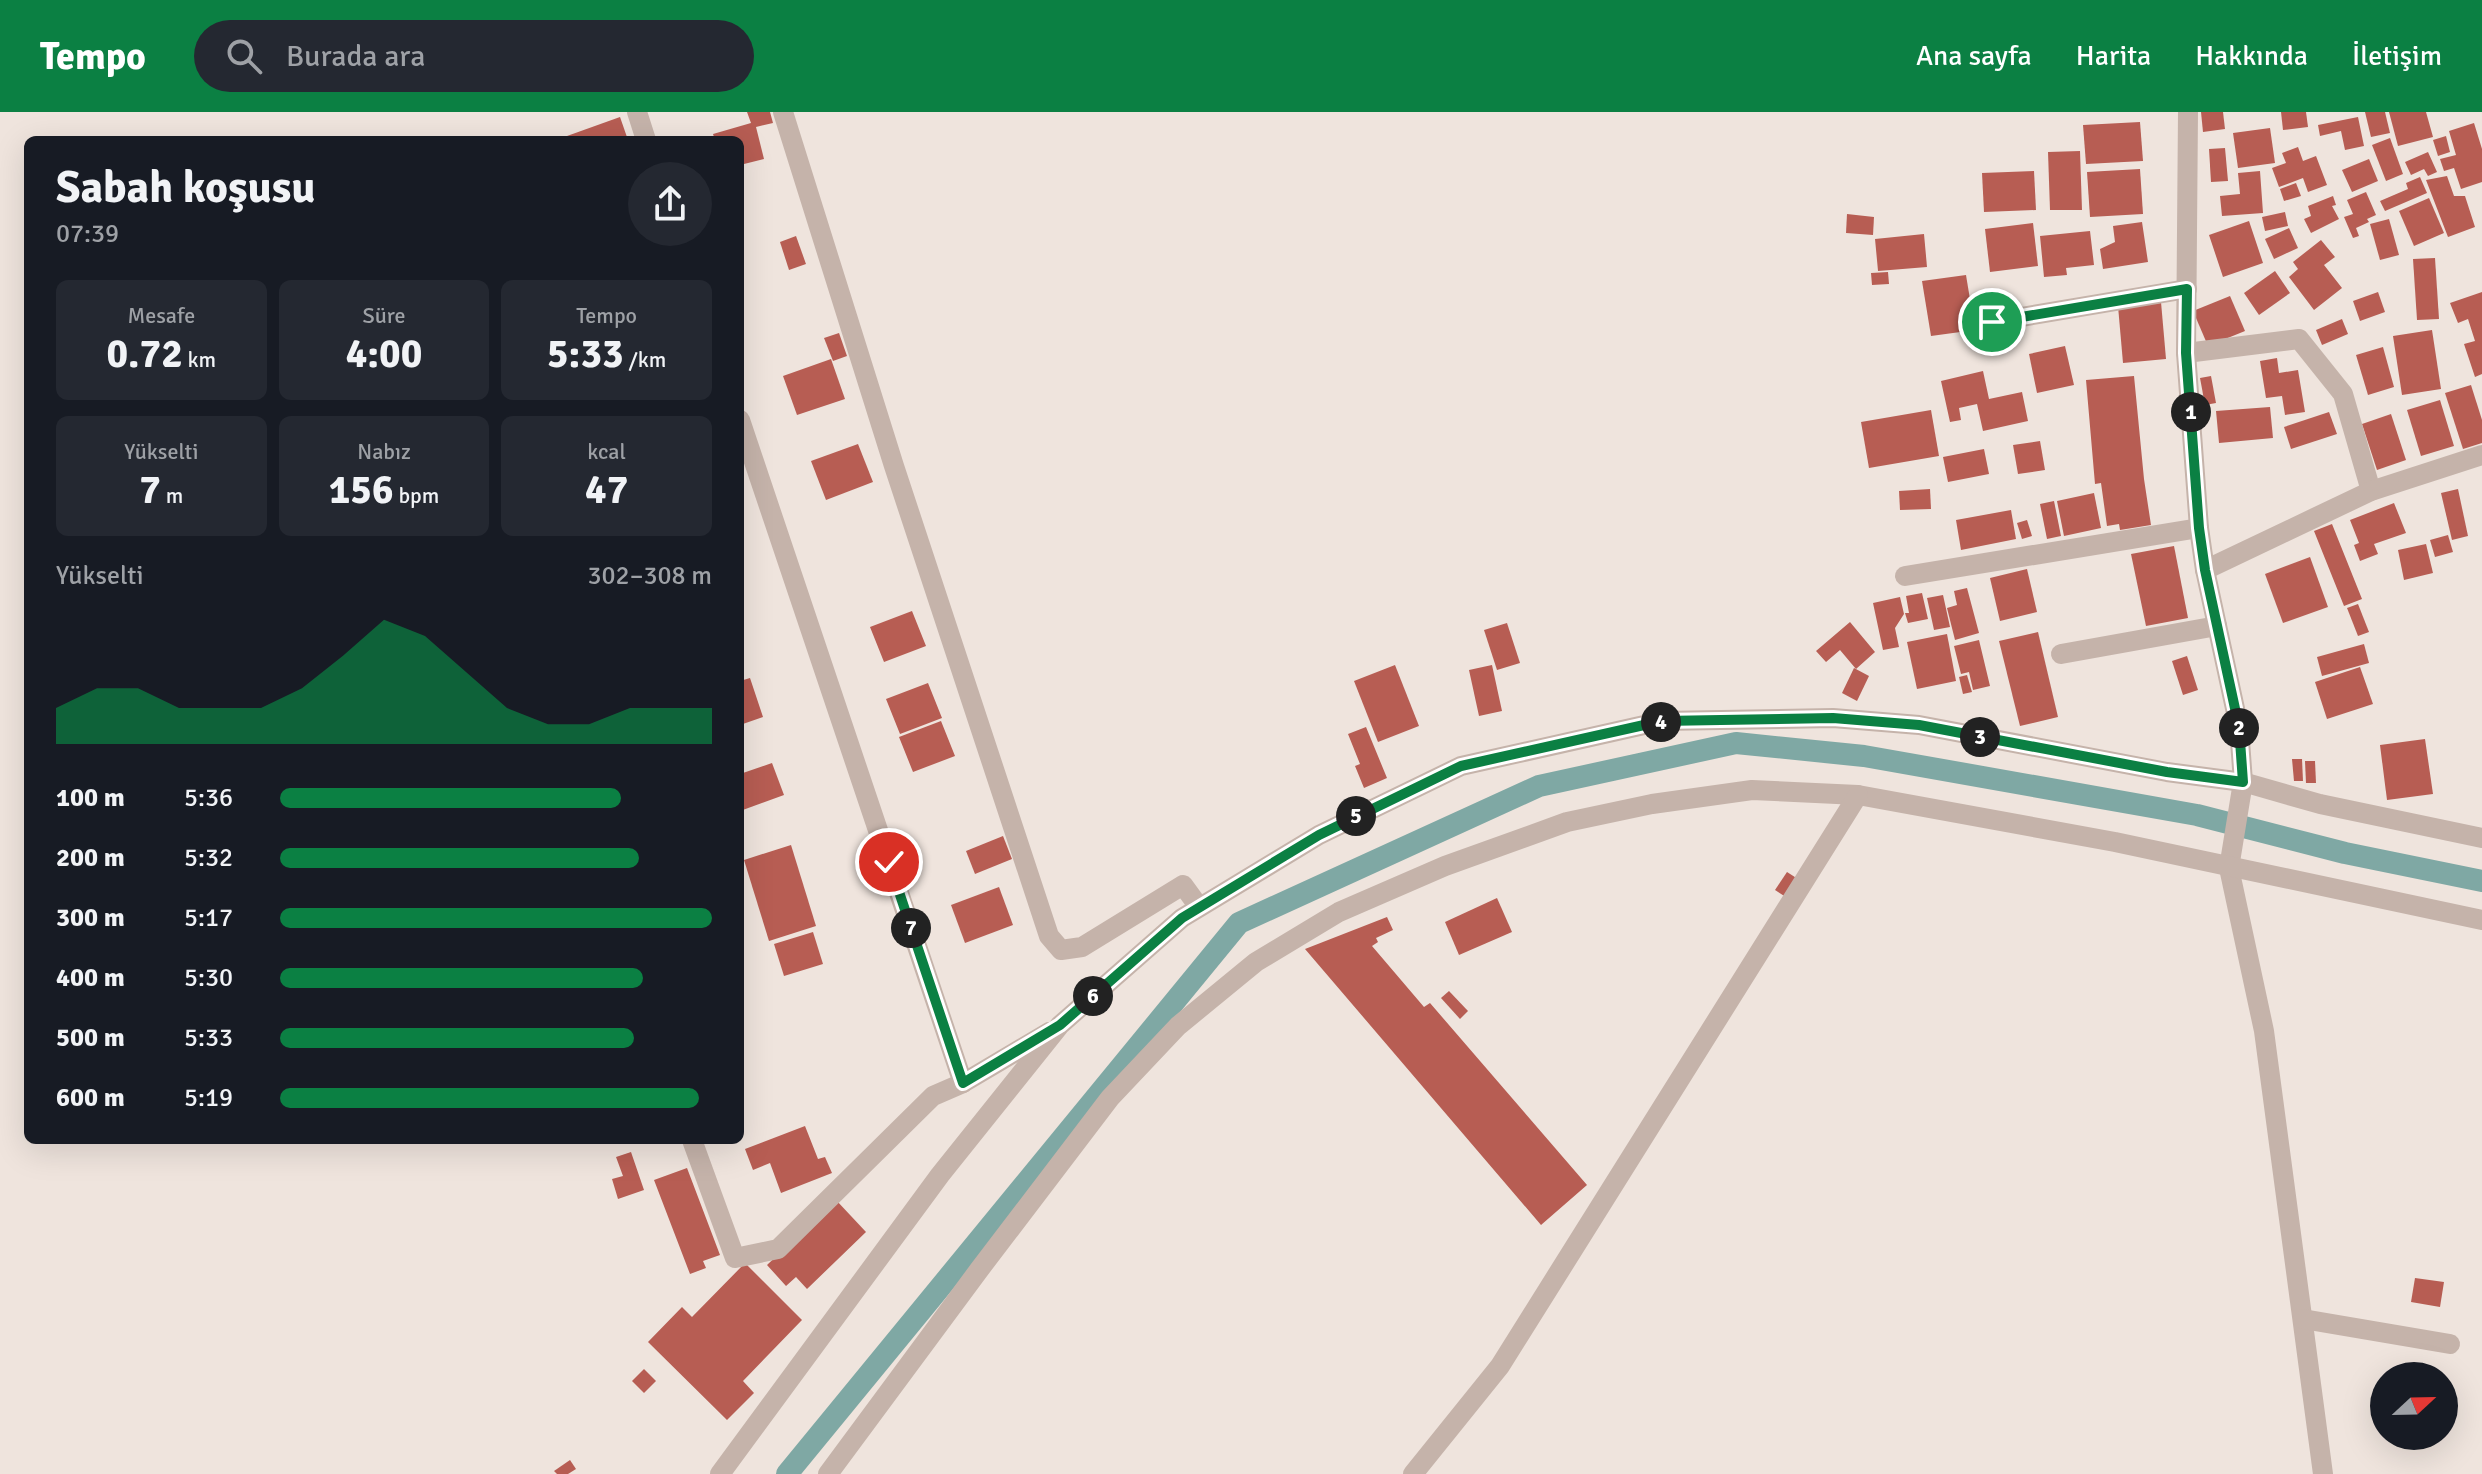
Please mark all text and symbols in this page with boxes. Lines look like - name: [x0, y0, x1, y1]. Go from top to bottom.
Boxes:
- search box: [194, 20, 754, 92]
- text: Tempo: [40, 33, 146, 80]
- icon: search: [222, 34, 266, 78]
- text: Burada ara: [286, 38, 425, 75]
- text: Ana sayfa: [1916, 39, 2032, 73]
- text: Harita: [2076, 39, 2151, 73]
- text: Hakkında: [2195, 39, 2308, 73]
- text: İletişim: [2352, 39, 2442, 73]
- text: Sabah koşusu: [56, 161, 315, 215]
- button: share: [628, 162, 712, 246]
- text: 07:39: [56, 218, 119, 250]
- pin: [1958, 288, 2026, 356]
- icon: arrive: [1970, 300, 2014, 344]
- text: Mesafe: [127, 302, 195, 329]
- text: Süre: [363, 302, 405, 329]
- text: Tempo: [576, 302, 637, 329]
- text: 0.72: [106, 329, 183, 379]
- text: 4:00: [346, 329, 422, 379]
- text: 5:33: [547, 329, 624, 379]
- text: km: [183, 346, 216, 373]
- text: /km: [624, 346, 666, 373]
- pin: 1: [2171, 392, 2211, 432]
- text: 1: [2185, 398, 2197, 425]
- text: Yükselti: [124, 438, 198, 465]
- text: Nabız: [357, 438, 411, 465]
- text: kcal: [587, 438, 626, 465]
- text: 7: [139, 465, 161, 515]
- text: 156: [329, 465, 394, 515]
- text: 47: [585, 465, 628, 515]
- text: m: [161, 482, 183, 509]
- text: bpm: [394, 482, 439, 509]
- text: Yükselti: [56, 560, 144, 592]
- text: 302–308 m: [588, 560, 712, 592]
- pin: 4: [1641, 702, 1681, 742]
- text: 4: [1655, 708, 1667, 735]
- pin: 2: [2219, 708, 2259, 748]
- text: 2: [2233, 714, 2245, 741]
- pin: 3: [1960, 717, 2000, 757]
- text: 3: [1974, 723, 1986, 750]
- text: 100 m: [56, 782, 125, 814]
- text: 5:36: [184, 782, 233, 814]
- pin: 5: [1336, 796, 1376, 836]
- text: 5: [1350, 802, 1362, 829]
- pin: [855, 828, 923, 896]
- icon: check: [867, 840, 911, 884]
- text: 200 m: [56, 842, 125, 874]
- text: 5:32: [184, 842, 233, 874]
- text: 300 m: [56, 902, 125, 934]
- text: 5:17: [184, 902, 233, 934]
- pin: 7: [891, 908, 931, 948]
- text: 7: [905, 914, 917, 941]
- text: 400 m: [56, 962, 125, 994]
- text: 5:30: [184, 962, 233, 994]
- pin: 6: [1073, 976, 1113, 1016]
- text: 6: [1087, 982, 1099, 1009]
- text: 500 m: [56, 1022, 125, 1054]
- text: 5:33: [184, 1022, 233, 1054]
- text: 600 m: [56, 1082, 125, 1114]
- text: 5:19: [184, 1082, 233, 1114]
- north arrow: [2370, 1362, 2458, 1450]
- map controls: [2370, 1362, 2458, 1450]

